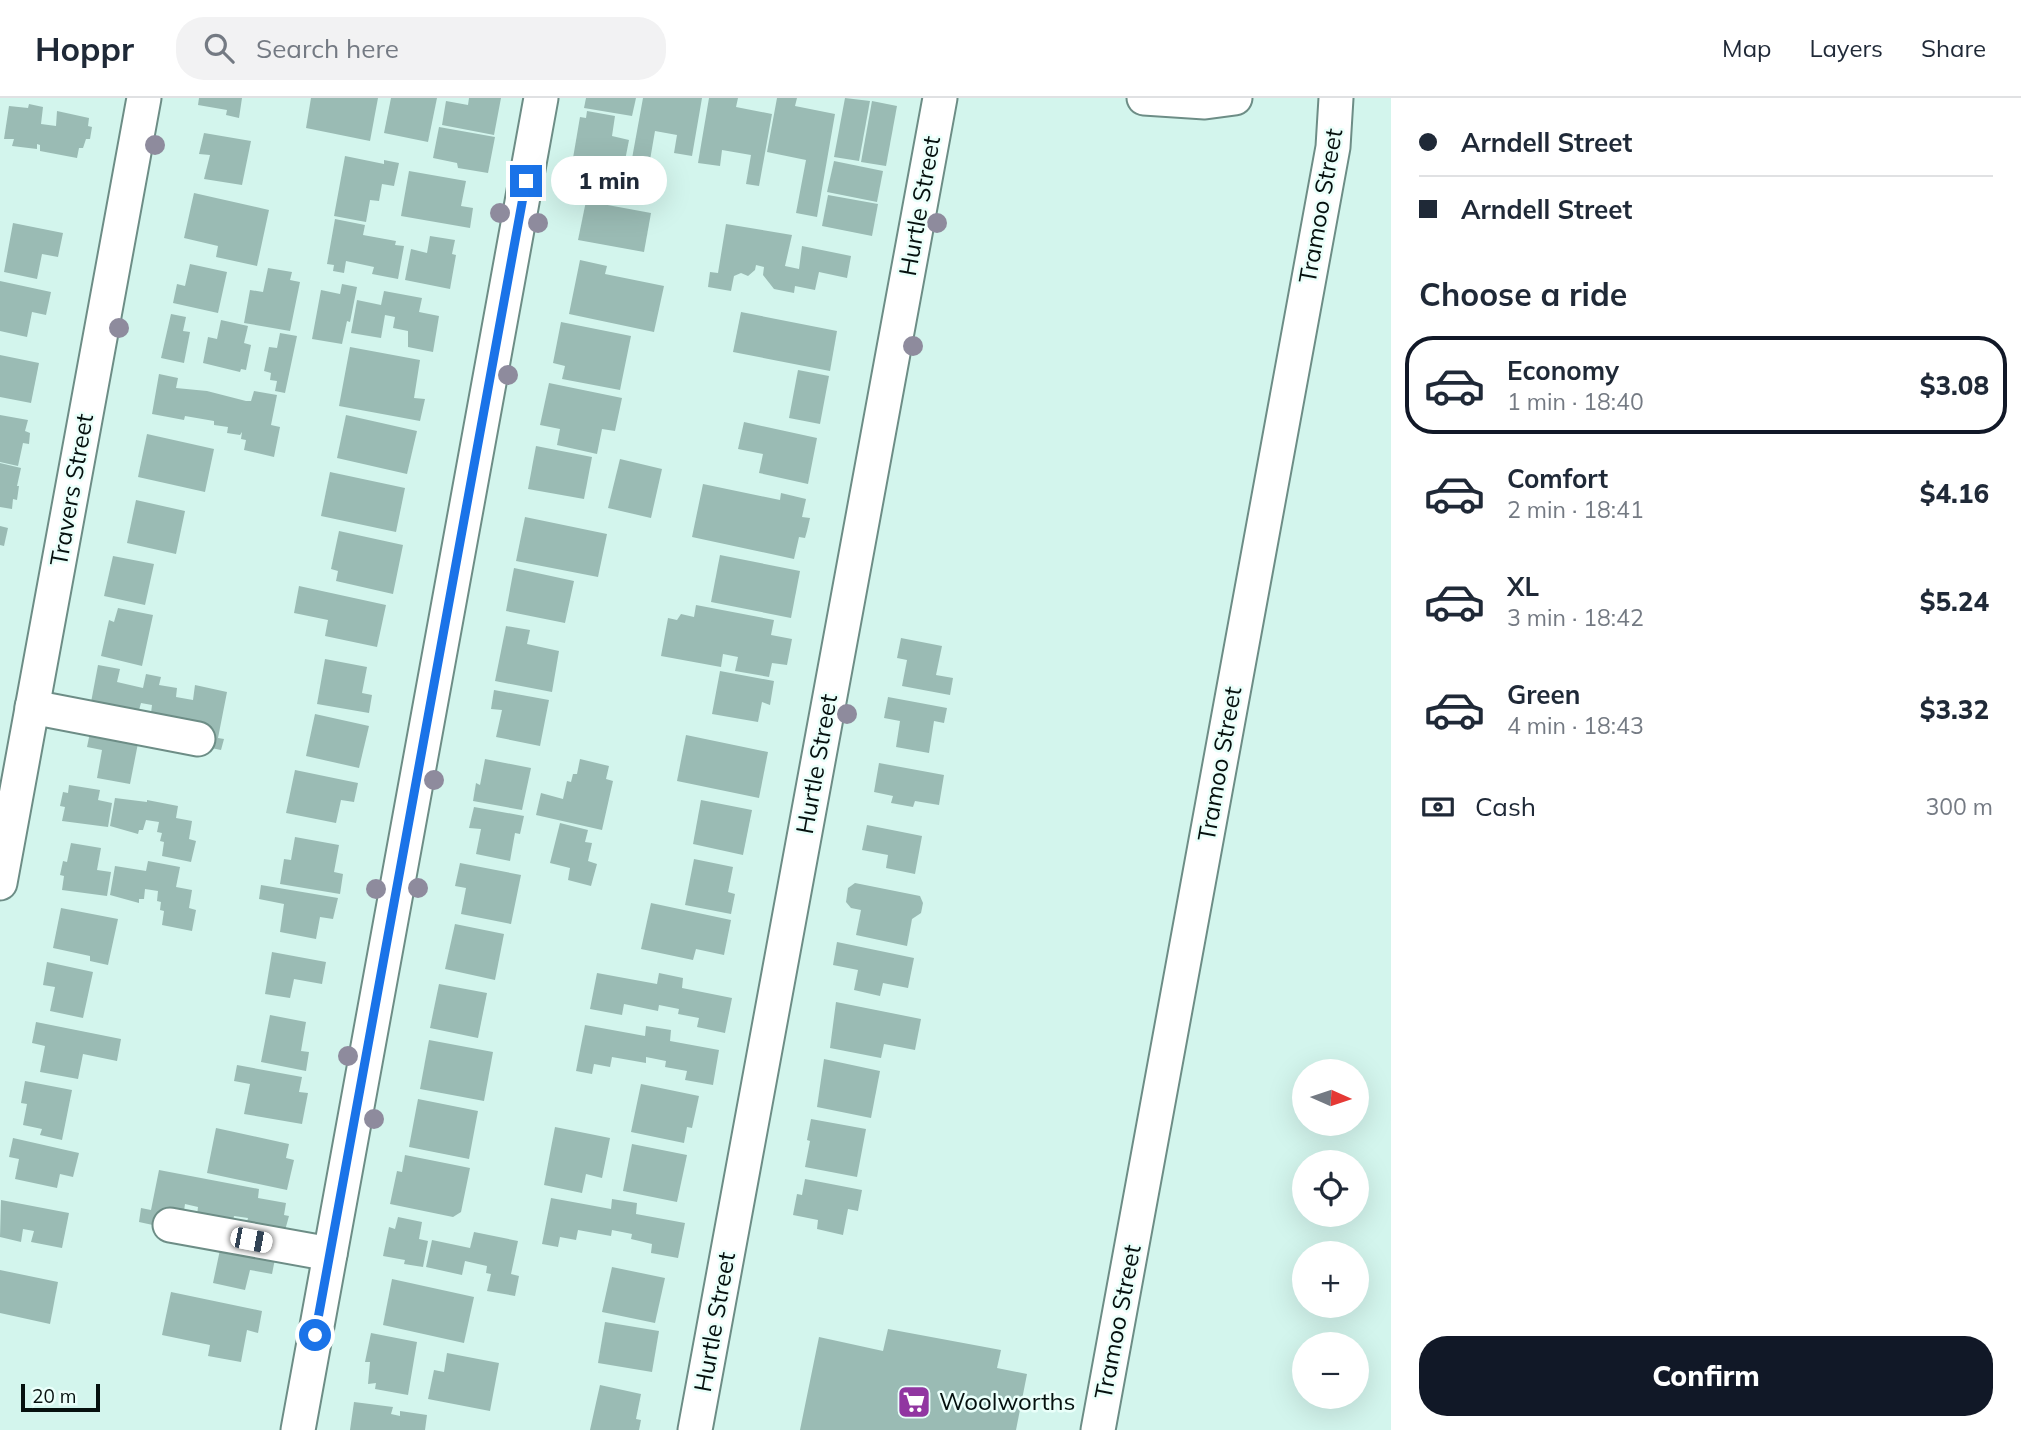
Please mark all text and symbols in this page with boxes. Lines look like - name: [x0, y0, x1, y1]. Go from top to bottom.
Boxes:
- search box: [176, 17, 666, 80]
- text: Hoppr: [35, 28, 134, 69]
- icon: search: [200, 29, 238, 67]
- text: Search here: [256, 32, 399, 65]
- text: Map: [1722, 33, 1771, 63]
- text: Layers: [1809, 33, 1883, 63]
- text: Share: [1921, 33, 1986, 63]
- street label: Tramoo Street: [1292, 126, 1348, 286]
- text: Arndell Street: [1461, 126, 1632, 159]
- street label: Hurtle Street: [892, 134, 946, 278]
- callout: 1 min: [550, 156, 666, 206]
- route end: [510, 165, 542, 197]
- text: 1 min: [578, 166, 640, 195]
- text: Arndell Street: [1461, 193, 1632, 226]
- text: Choose a ride: [1419, 274, 1627, 314]
- icon: car: [1423, 354, 1486, 417]
- text: Economy: [1507, 354, 1619, 387]
- text: $3.08: [1920, 369, 1989, 402]
- text: 1 min · 18:40: [1507, 387, 1644, 416]
- street label: Travers Street: [43, 411, 99, 568]
- icon: car: [1423, 462, 1486, 525]
- text: Comfort: [1507, 462, 1608, 495]
- text: $4.16: [1920, 477, 1989, 510]
- text: 2 min · 18:41: [1507, 495, 1644, 524]
- icon: car: [1423, 570, 1486, 633]
- text: XL: [1507, 570, 1539, 603]
- text: $5.24: [1920, 585, 1989, 618]
- text: 3 min · 18:42: [1507, 603, 1644, 632]
- icon: car: [1423, 678, 1486, 741]
- text: Green: [1507, 678, 1580, 711]
- street label: Tramoo Street: [1191, 684, 1247, 844]
- street label: Hurtle Street: [789, 692, 843, 836]
- text: $3.32: [1920, 693, 1989, 726]
- text: 4 min · 18:43: [1507, 711, 1644, 740]
- icon: cash: [1419, 788, 1457, 826]
- text: Cash: [1475, 790, 1536, 823]
- text: 300 m: [1925, 792, 1993, 821]
- north arrow: [1292, 1059, 1368, 1136]
- map controls: [1292, 1059, 1369, 1409]
- button: locate: [1292, 1150, 1369, 1227]
- car: [229, 1226, 274, 1254]
- button: +: [1292, 1241, 1369, 1318]
- street label: Tramoo Street: [1087, 1242, 1147, 1402]
- street label: Hurtle Street: [687, 1250, 741, 1394]
- route start: [299, 1319, 331, 1351]
- button: −: [1292, 1332, 1369, 1409]
- button: Confirm: [1419, 1336, 1993, 1416]
- scale bar: [21, 1381, 100, 1413]
- supermarket icon: Woolworths: [895, 1383, 933, 1421]
- text: 20 m: [32, 1384, 76, 1408]
- place label: Woolworths: [939, 1386, 1076, 1416]

